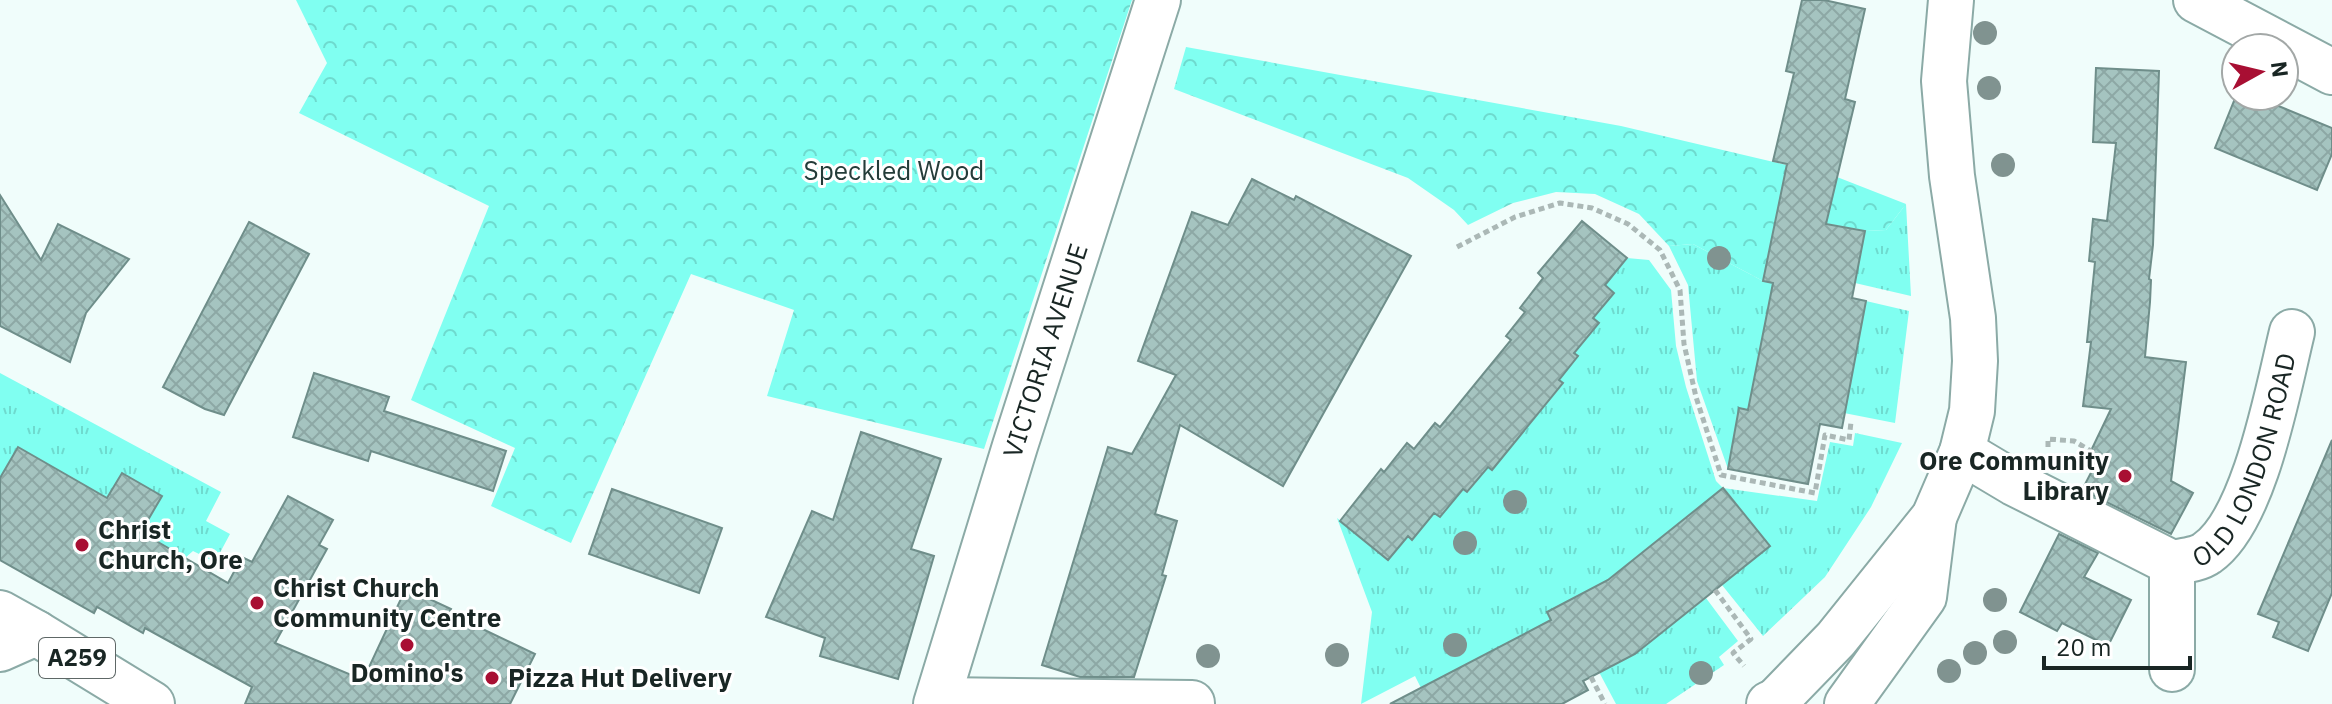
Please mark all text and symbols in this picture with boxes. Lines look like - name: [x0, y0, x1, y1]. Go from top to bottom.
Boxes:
- north arrow: [2220, 32, 2300, 112]
- text: N: [2265, 59, 2296, 79]
- park label: Speckled Wood: [804, 153, 984, 187]
- street label: VICTORIA AVENUE: [994, 239, 1095, 461]
- street label: OLD LONDON ROAD: [2186, 350, 2303, 574]
- place label: Ore Community Library: [1919, 443, 2109, 507]
- marker: Ore Community Library: [2116, 467, 2134, 485]
- place label: Christ Church, Ore: [98, 512, 243, 576]
- marker: Christ Church, Ore: [73, 536, 91, 554]
- place label: Christ Church Community Centre: [273, 570, 501, 634]
- marker: Christ Church Community Centre: [248, 594, 266, 612]
- scale bar: [2044, 620, 2190, 670]
- text: 20 m: [2056, 631, 2111, 663]
- marker: Domino's: [398, 636, 416, 654]
- road number: A259: [39, 638, 115, 678]
- place label: Domino's: [350, 655, 464, 689]
- place label: Pizza Hut Delivery: [508, 660, 732, 694]
- marker: Pizza Hut Delivery: [483, 669, 501, 687]

